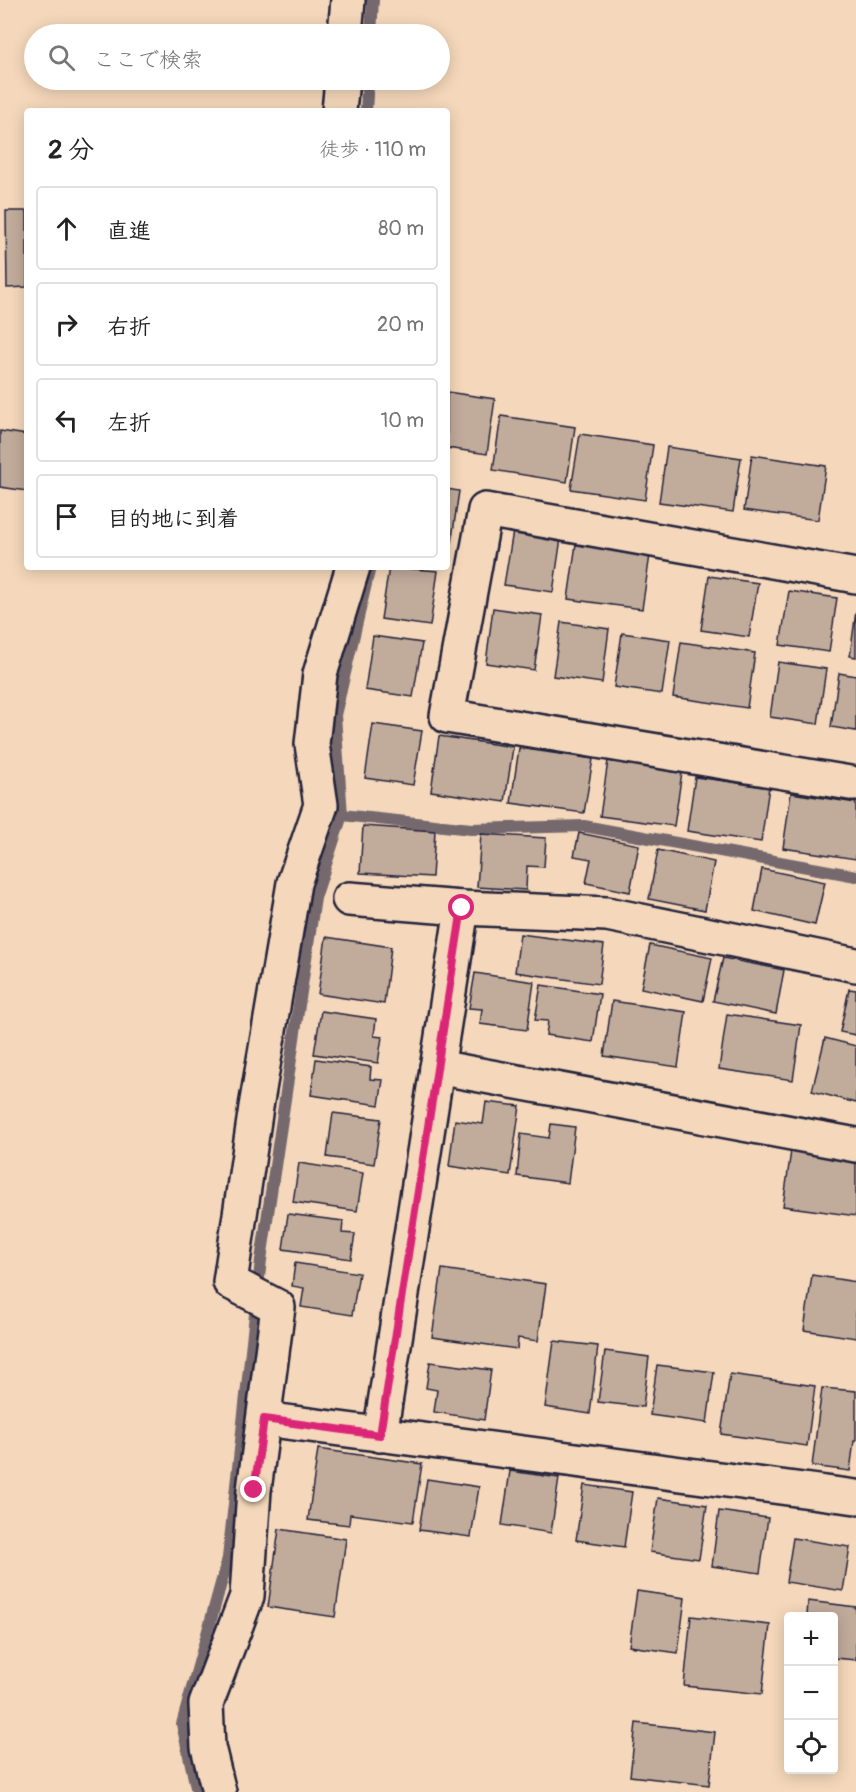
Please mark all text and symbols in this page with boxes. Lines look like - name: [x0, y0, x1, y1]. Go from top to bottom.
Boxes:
- search box: [24, 24, 450, 90]
- icon: search: [45, 41, 78, 74]
- text: ここで検索: [93, 46, 203, 74]
- text: 2 分: [48, 134, 94, 166]
- text: 徒歩 · 110 m: [319, 137, 426, 162]
- icon: ahead: [50, 212, 83, 245]
- text: 80 m: [378, 216, 424, 241]
- text: 直進: [107, 217, 151, 245]
- icon: right: [50, 308, 83, 341]
- text: 20 m: [377, 312, 424, 337]
- text: 右折: [107, 313, 151, 341]
- icon: left: [50, 404, 83, 437]
- text: 10 m: [380, 408, 424, 433]
- text: 左折: [107, 409, 151, 437]
- icon: arrive: [50, 500, 83, 533]
- text: 目的地に到着: [107, 505, 239, 533]
- route start: [448, 894, 474, 920]
- route end: [240, 1476, 266, 1502]
- map controls: [784, 1612, 838, 1774]
- button: +: [784, 1612, 838, 1666]
- button: −: [784, 1666, 838, 1720]
- button: locate: [784, 1720, 838, 1774]

